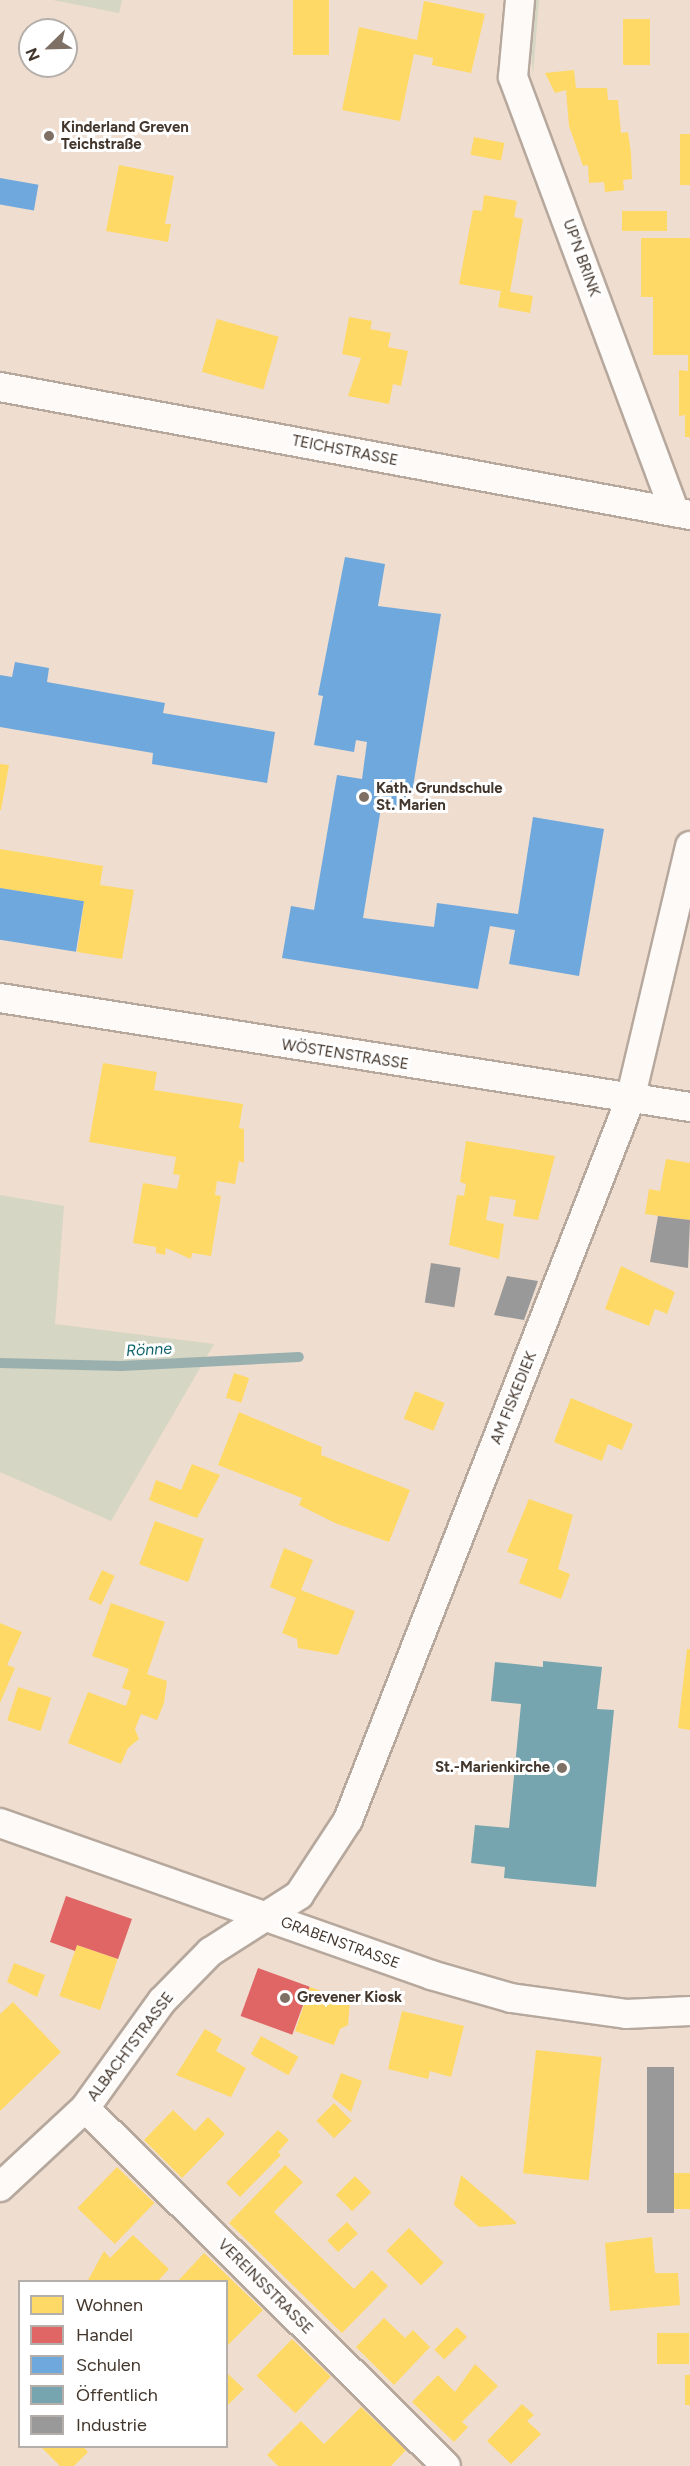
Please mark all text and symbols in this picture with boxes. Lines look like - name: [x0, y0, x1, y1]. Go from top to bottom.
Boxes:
- north arrow: [18, 18, 78, 78]
- text: N: [22, 45, 44, 64]
- place label: Kinderland Greven Teichstraße: [61, 118, 189, 153]
- marker: Kinderland Greven Teichstraße: [42, 129, 56, 143]
- street label: UP'N BRINK: [559, 217, 603, 299]
- street label: TEICHSTRASSE: [290, 432, 400, 470]
- place label: Kath. Grundschule St. Marien: [376, 779, 502, 814]
- marker: Kath. Grundschule St. Marien: [357, 790, 371, 804]
- street label: WÖSTENSTRASSE: [280, 1036, 410, 1074]
- water label: Rönne: [126, 1339, 172, 1361]
- street label: AM FISKEDIEK: [487, 1349, 541, 1447]
- place label: St.-Marienkirche: [435, 1759, 550, 1777]
- marker: St.-Marienkirche: [555, 1761, 569, 1775]
- street label: GRABENSTRASSE: [278, 1913, 402, 1973]
- street label: ALBACHTSTRASSE: [84, 1989, 178, 2105]
- place label: Grevener Kiosk: [297, 1989, 402, 2007]
- marker: Grevener Kiosk: [278, 1991, 292, 2005]
- street label: VEREINSSTRASSE: [214, 2236, 316, 2338]
- legend: [18, 2280, 228, 2448]
- text: Wohnen: [76, 2294, 143, 2316]
- text: Handel: [76, 2324, 133, 2346]
- text: Schulen: [76, 2354, 141, 2376]
- text: Öffentlich: [76, 2384, 158, 2406]
- text: Industrie: [76, 2414, 147, 2436]

